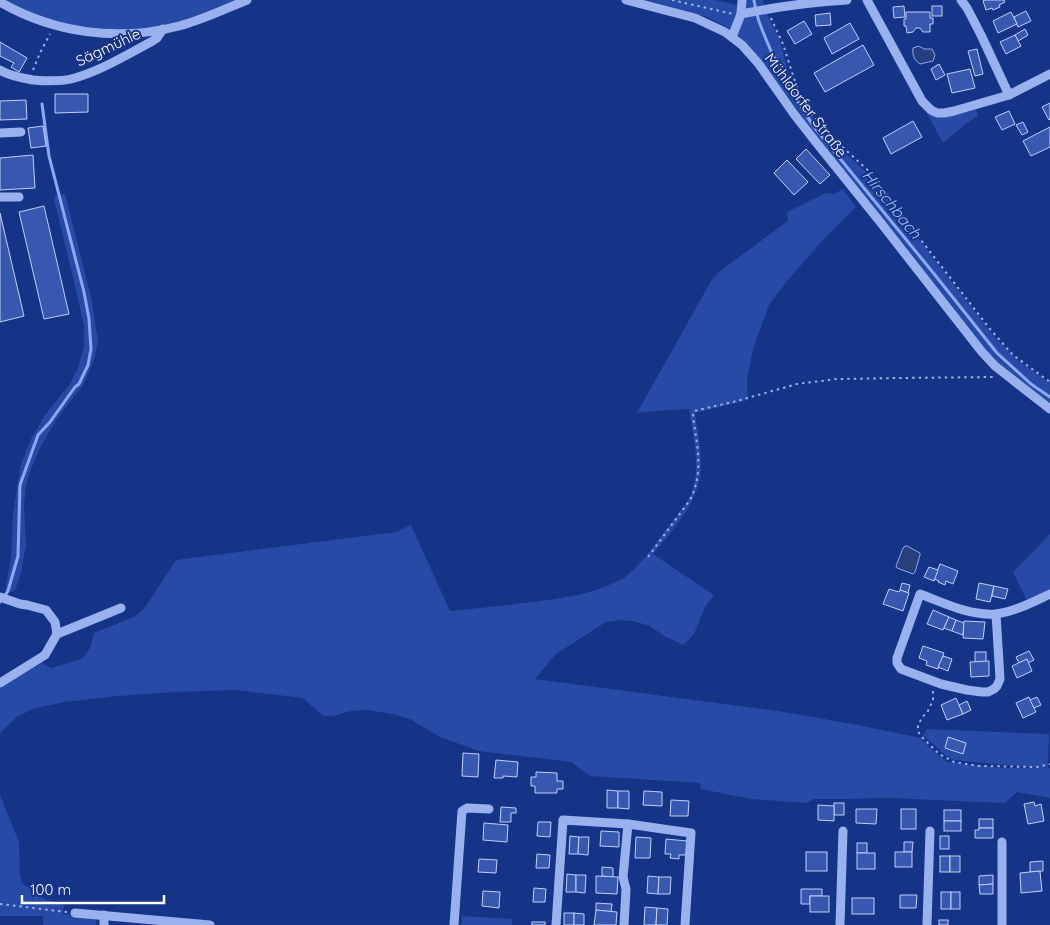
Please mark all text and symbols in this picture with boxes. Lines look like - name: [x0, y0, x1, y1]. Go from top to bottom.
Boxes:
- street label: Sägmühle: [73, 24, 143, 70]
- street label: Mühldorfer Straße: [761, 49, 851, 161]
- water label: Hirschbach: [858, 166, 926, 243]
- scale bar: [22, 872, 165, 904]
- text: 100 m: [30, 880, 71, 899]

